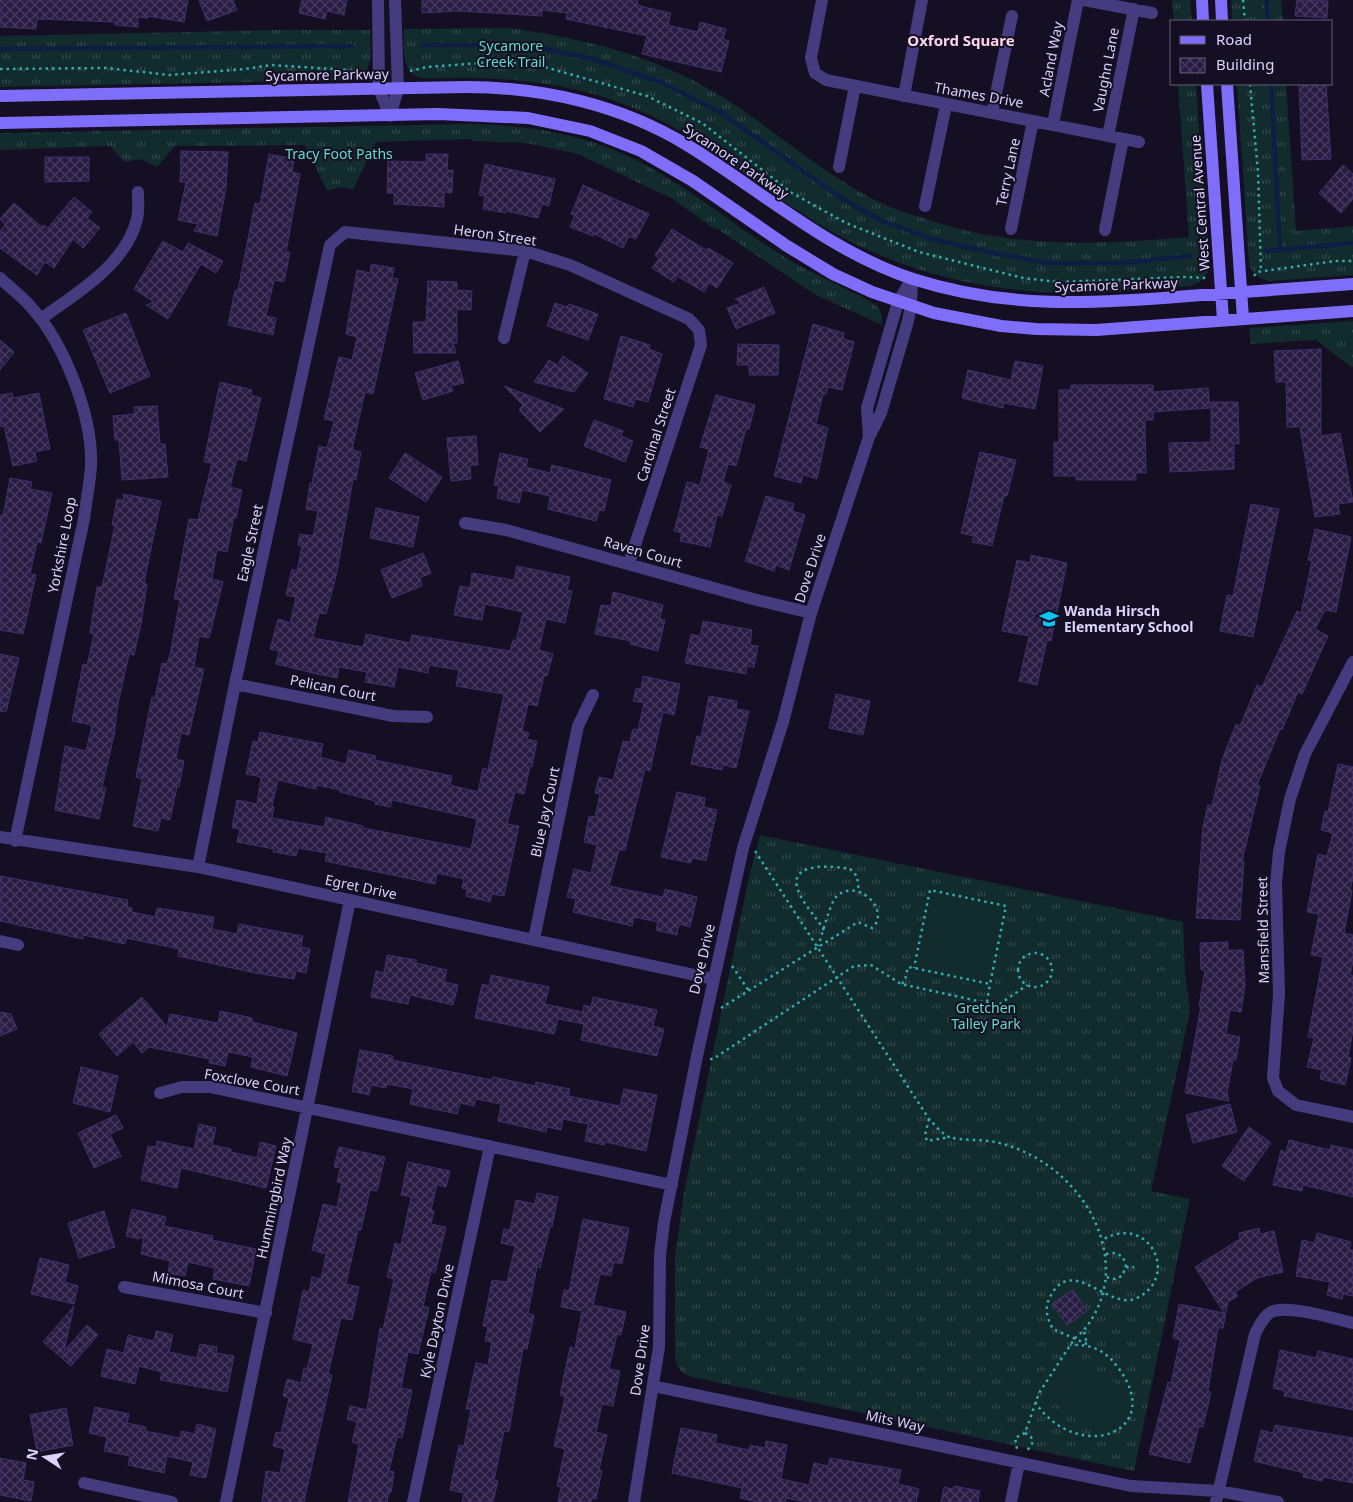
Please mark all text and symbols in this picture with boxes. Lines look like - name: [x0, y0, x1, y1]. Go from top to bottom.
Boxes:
- street label: Acland Way: [1034, 19, 1067, 98]
- legend: [1170, 20, 1333, 85]
- street label: Vaughn Lane: [1088, 26, 1123, 114]
- text: Road: [1216, 29, 1252, 49]
- district label: Oxford Square: [907, 30, 1015, 50]
- park label: Sycamore Creek Trail: [477, 36, 545, 71]
- text: Building: [1216, 54, 1274, 74]
- street label: Sycamore Parkway: [265, 64, 390, 85]
- street label: Thames Drive: [933, 77, 1025, 112]
- street label: Sycamore Parkway: [680, 118, 794, 203]
- street label: West Central Avenue: [1185, 134, 1214, 272]
- street label: Terry Lane: [991, 136, 1024, 208]
- park label: Tracy Foot Paths: [285, 144, 393, 163]
- street label: Heron Street: [452, 219, 538, 250]
- street label: Sycamore Parkway: [1054, 273, 1179, 296]
- street label: Cardinal Street: [631, 386, 680, 484]
- street label: Yorkshire Loop: [43, 495, 80, 595]
- street label: Eagle Street: [232, 503, 267, 583]
- street label: Raven Court: [602, 531, 685, 572]
- street label: Dove Drive: [789, 531, 830, 605]
- place label: Wanda Hirsch Elementary School: [1064, 601, 1194, 636]
- school or university icon: Wanda Hirsch Elementary School: [1038, 608, 1060, 630]
- street label: Pelican Court: [288, 670, 378, 705]
- street label: Blue Jay Court: [526, 765, 563, 859]
- street label: Egret Drive: [323, 870, 399, 903]
- street label: Mansfield Street: [1252, 876, 1273, 984]
- street label: Dove Drive: [684, 922, 719, 996]
- park label: Gretchen Talley Park: [951, 998, 1021, 1033]
- street label: Foxclove Court: [203, 1064, 301, 1099]
- street label: Hummingbird Way: [251, 1135, 296, 1260]
- street label: Kyle Dayton Drive: [415, 1262, 458, 1380]
- street label: Mimosa Court: [151, 1266, 246, 1303]
- street label: Dove Drive: [625, 1323, 654, 1397]
- street label: Mits Way: [864, 1405, 927, 1436]
- north arrow: [20, 1432, 70, 1482]
- text: N: [21, 1447, 42, 1462]

